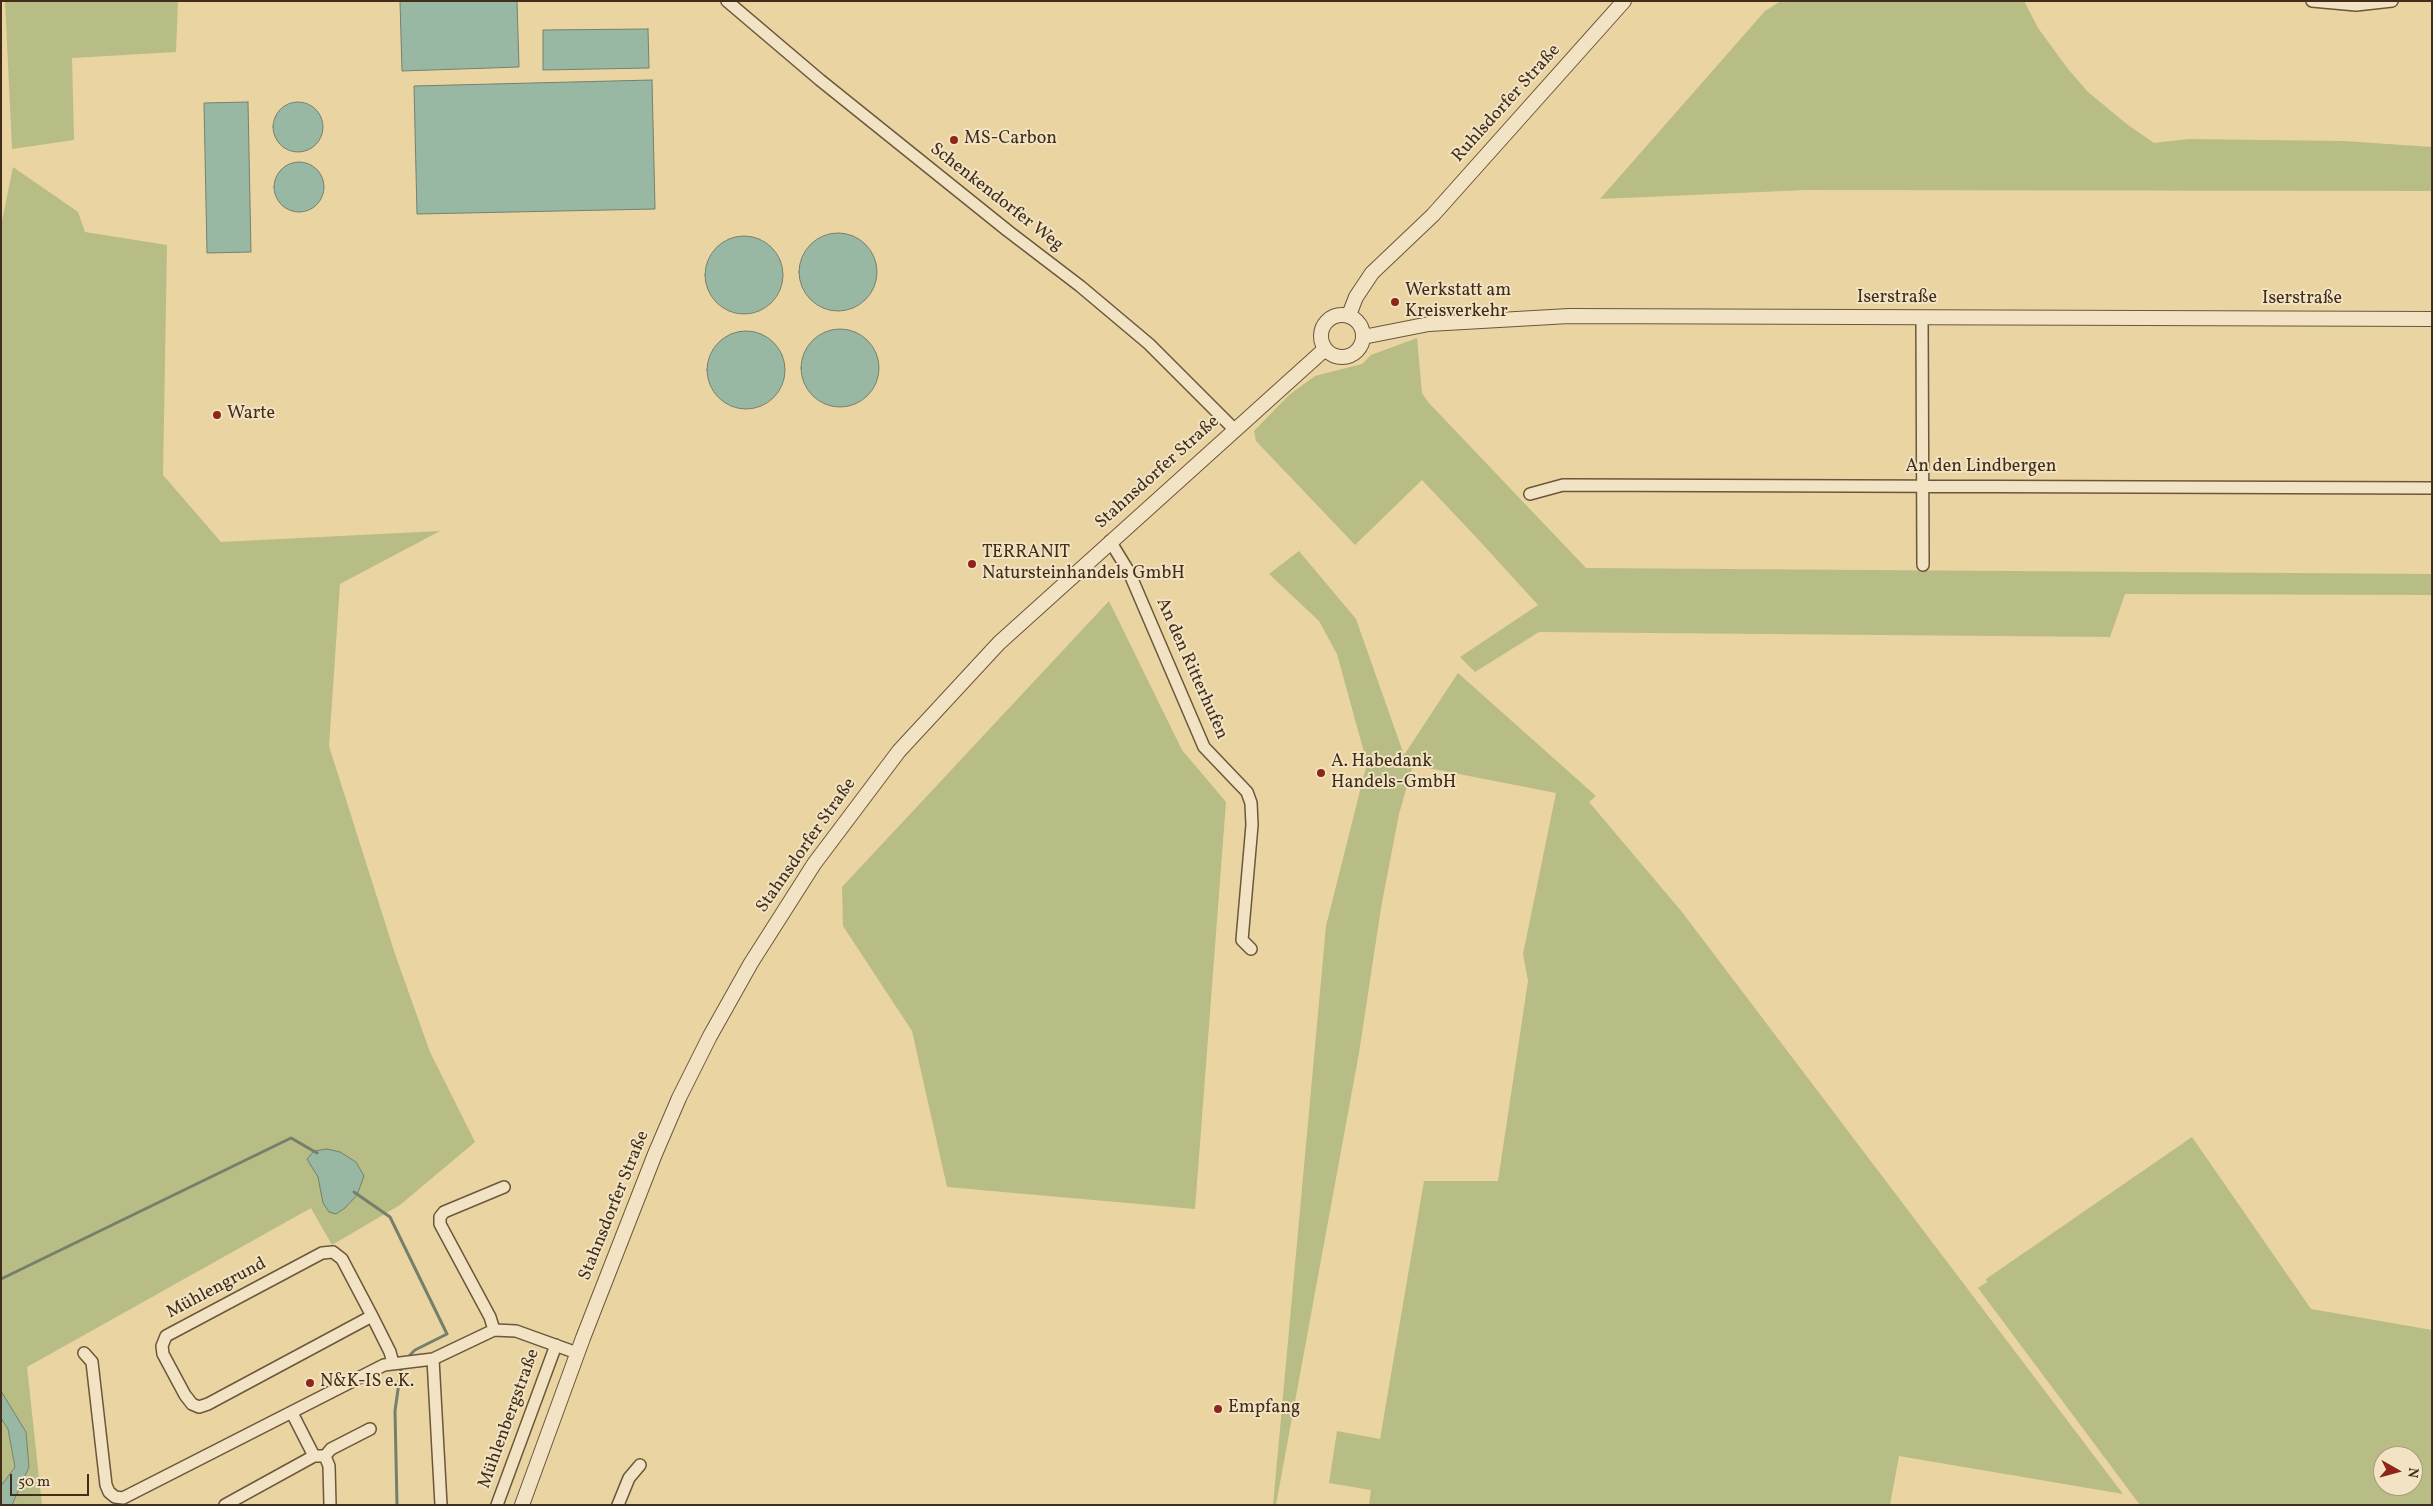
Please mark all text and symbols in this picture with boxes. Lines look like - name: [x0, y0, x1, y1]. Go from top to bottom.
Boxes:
- street label: Ruhlsdorfer Straße: [1448, 41, 1566, 167]
- place label: MS-Carbon: [964, 129, 1057, 151]
- marker: MS-Carbon: [948, 134, 960, 146]
- street label: Schenkendorfer Weg: [925, 139, 1067, 257]
- place label: Werkstatt am Kreisverkehr: [1405, 281, 1511, 324]
- street label: Iserstraße: [1857, 288, 1937, 310]
- street label: Iserstraße: [2262, 289, 2342, 311]
- marker: Werkstatt am Kreisverkehr: [1389, 296, 1401, 308]
- place label: Warte: [227, 404, 275, 426]
- marker: Warte: [211, 409, 223, 421]
- street label: Stahnsdorfer Straße: [1091, 412, 1225, 534]
- street label: An den Lindbergen: [1906, 457, 2056, 479]
- place label: TERRANIT Natursteinhandels GmbH: [982, 543, 1185, 586]
- marker: TERRANIT Natursteinhandels GmbH: [966, 558, 978, 570]
- street label: An den Ritterhufen: [1150, 595, 1232, 743]
- place label: A. Habedank Handels-GmbH: [1331, 752, 1456, 794]
- marker: A. Habedank Handels-GmbH: [1315, 767, 1327, 779]
- street label: Stahnsdorfer Straße: [752, 774, 862, 918]
- street label: Stahnsdorfer Straße: [575, 1128, 655, 1284]
- street label: Mühlengrund: [163, 1254, 271, 1324]
- street label: Mühlenbergstraße: [475, 1346, 545, 1492]
- place label: N&K-IS e.K.: [320, 1372, 414, 1394]
- marker: N&K-IS e.K.: [304, 1377, 316, 1389]
- place label: Empfang: [1228, 1398, 1300, 1420]
- marker: Empfang: [1212, 1403, 1224, 1415]
- north arrow: [2373, 1446, 2423, 1496]
- scale bar: [12, 1464, 91, 1496]
- text: N: [2402, 1467, 2422, 1479]
- text: 50 m: [18, 1472, 50, 1493]

